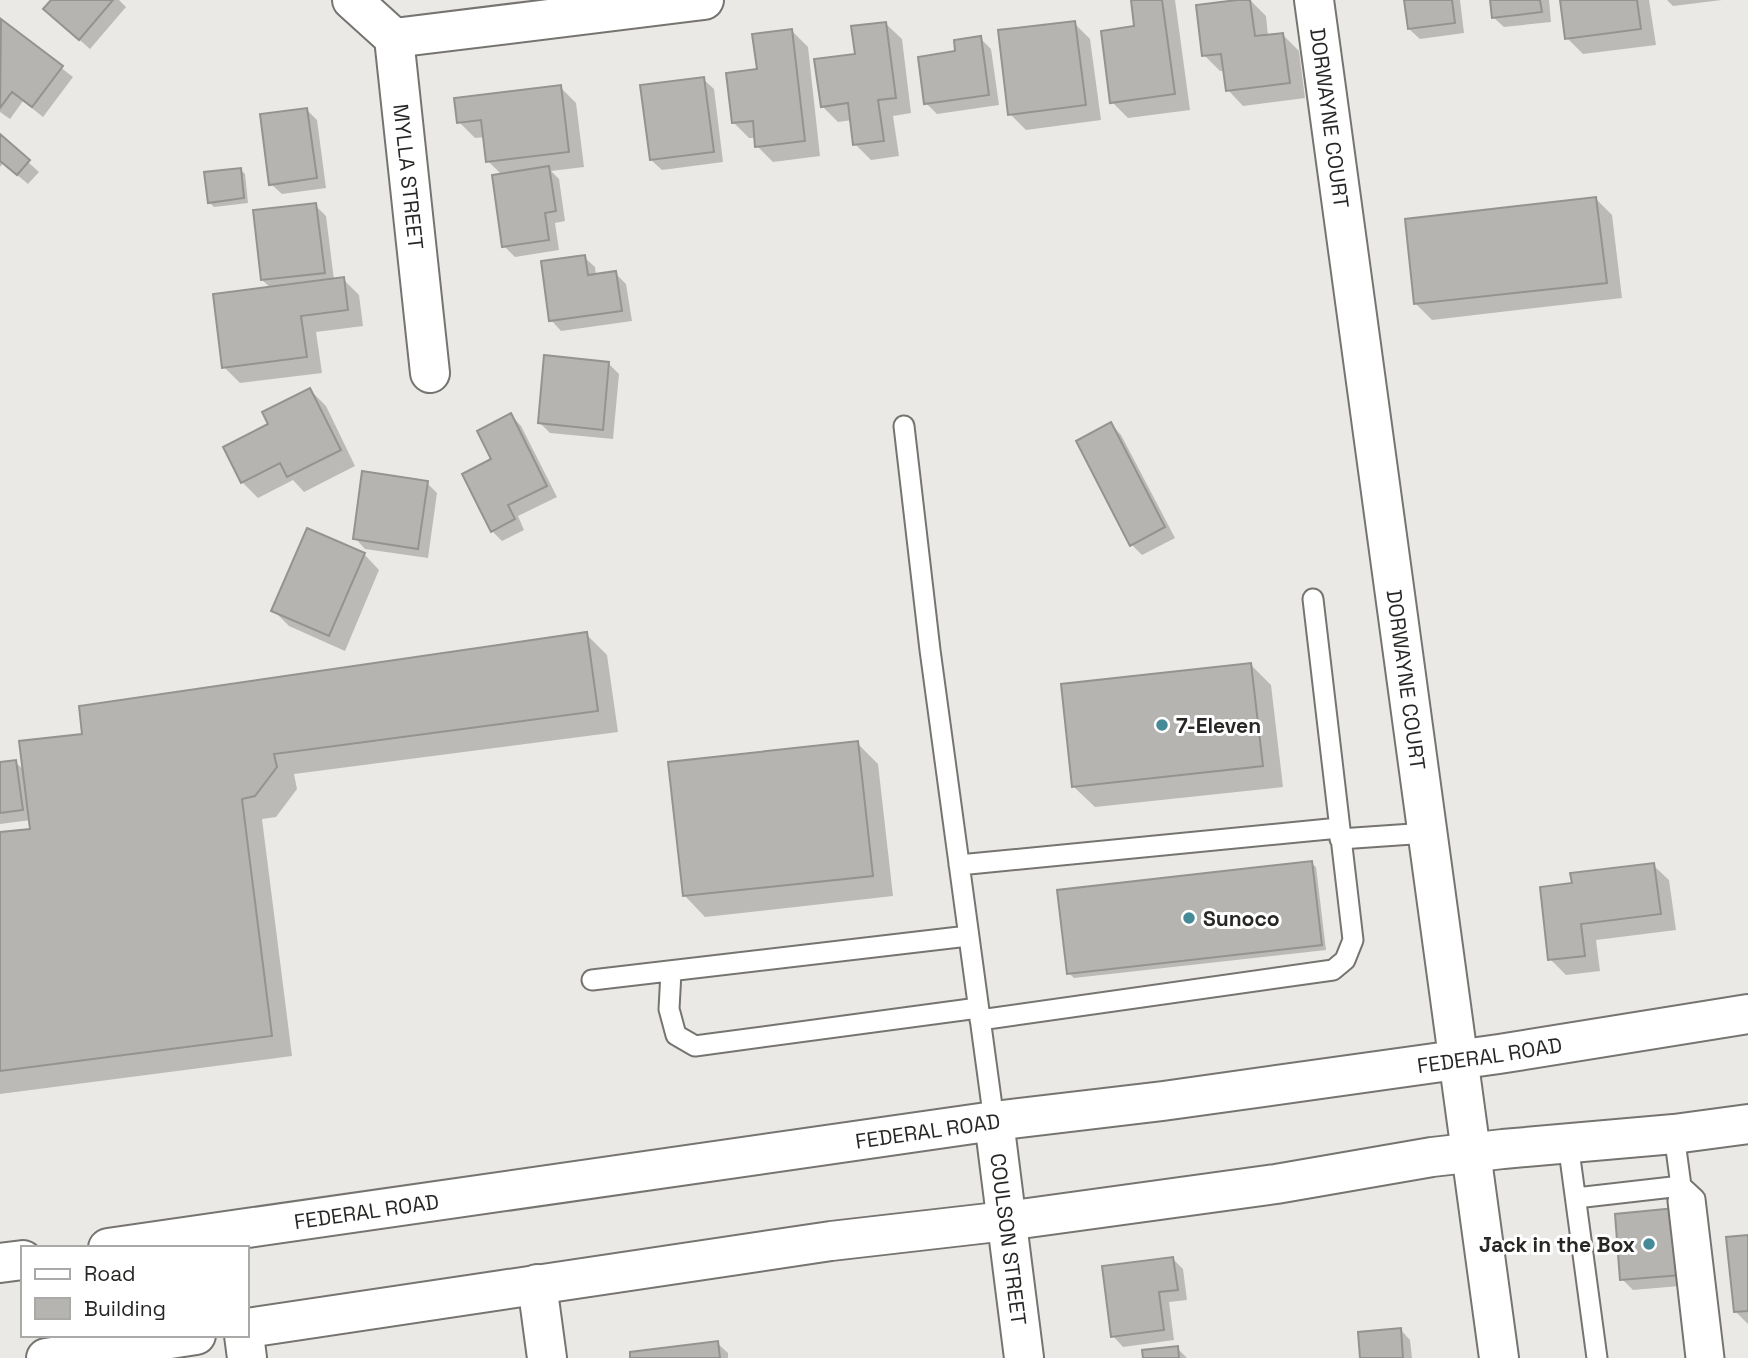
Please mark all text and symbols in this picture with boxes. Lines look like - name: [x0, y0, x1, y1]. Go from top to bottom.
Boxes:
- street label: DORWAYNE COURT: [1304, 26, 1356, 210]
- street label: MYLLA STREET: [388, 102, 430, 251]
- street label: DORWAYNE COURT: [1381, 588, 1432, 772]
- place label: 7-Eleven: [1176, 712, 1261, 739]
- marker: 7-Eleven: [1154, 717, 1170, 733]
- place label: Sunoco: [1203, 905, 1280, 932]
- marker: Sunoco: [1181, 910, 1197, 926]
- street label: FEDERAL ROAD: [1415, 1031, 1564, 1079]
- street label: FEDERAL ROAD: [853, 1107, 1002, 1154]
- street label: COULSON STREET: [985, 1151, 1033, 1327]
- street label: FEDERAL ROAD: [292, 1187, 441, 1235]
- place label: Jack in the Box: [1479, 1231, 1635, 1258]
- marker: Jack in the Box: [1641, 1236, 1657, 1252]
- legend: [21, 1246, 248, 1337]
- text: Road: [84, 1260, 136, 1287]
- text: Building: [84, 1295, 166, 1322]

